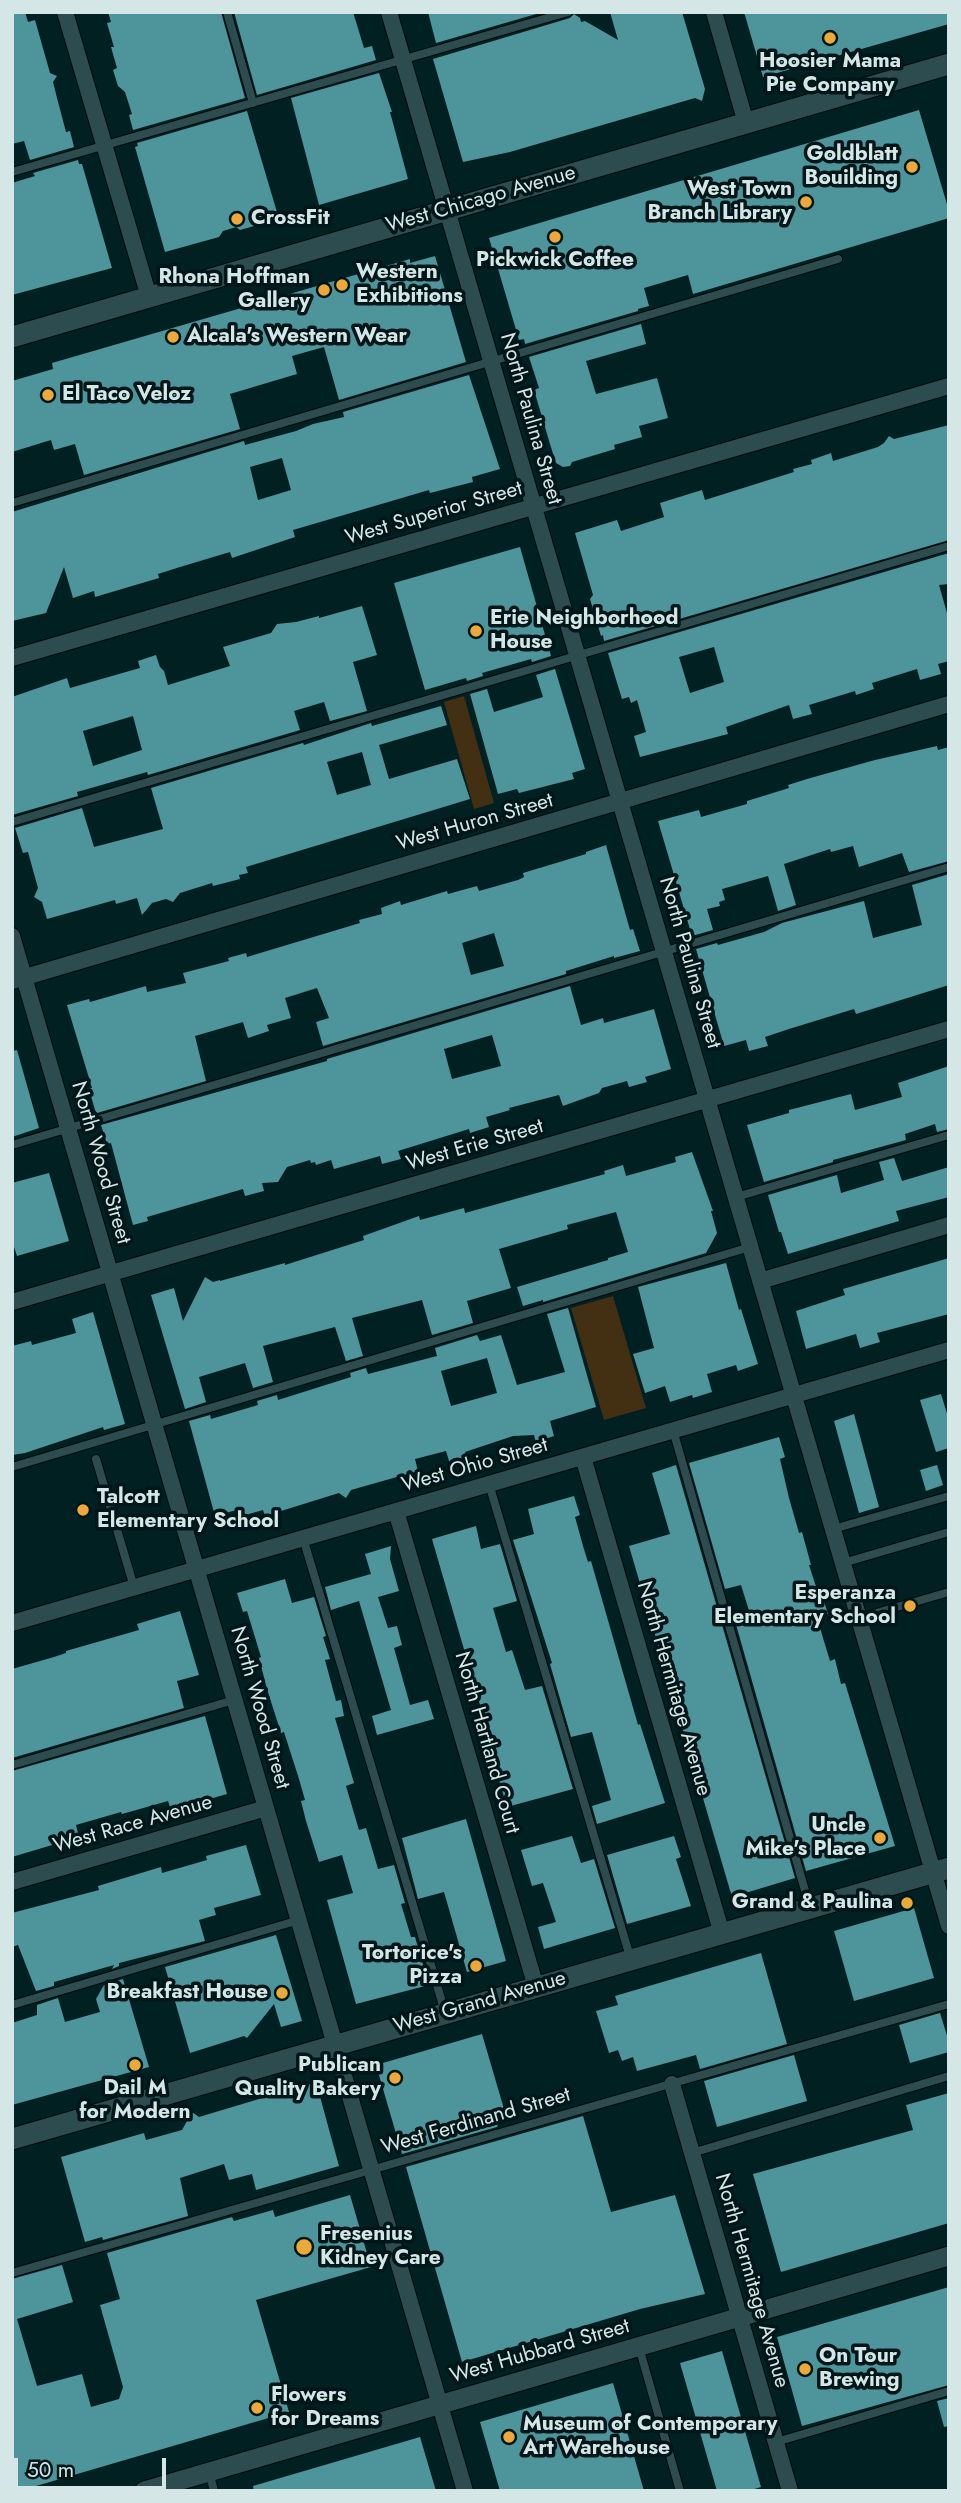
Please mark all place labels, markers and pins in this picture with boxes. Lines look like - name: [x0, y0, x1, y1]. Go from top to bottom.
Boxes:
- marker: Hoosier Mama Pie Company: [822, 30, 838, 46]
- place label: Hoosier Mama Pie Company: [759, 49, 901, 99]
- place label: Goldblatt Bouilding: [804, 142, 898, 192]
- marker: Goldblatt Bouilding: [904, 159, 920, 175]
- place label: West Town Branch Library: [647, 177, 792, 227]
- marker: West Town Branch Library: [798, 194, 814, 210]
- place label: CrossFit: [251, 206, 330, 232]
- marker: CrossFit: [229, 211, 245, 227]
- marker: Pickwick Coffee: [547, 229, 563, 245]
- place label: Pickwick Coffee: [476, 248, 634, 274]
- place label: Western Exhibitions: [356, 260, 463, 310]
- place label: Rhona Hoffman Gallery: [158, 265, 310, 315]
- marker: Western Exhibitions: [334, 277, 350, 293]
- marker: Rhona Hoffman Gallery: [316, 282, 332, 298]
- place label: Alcala's Western Wear: [187, 324, 407, 350]
- marker: Alcala's Western Wear: [165, 329, 181, 345]
- place label: El Taco Veloz: [62, 382, 191, 408]
- marker: El Taco Veloz: [40, 387, 56, 403]
- place label: Erie Neighborhood House: [490, 606, 678, 656]
- marker: Erie Neighborhood House: [468, 623, 484, 639]
- place label: Talcott Elementary School: [97, 1485, 279, 1535]
- marker: Talcott Elementary School: [75, 1502, 91, 1518]
- place label: Esperanza Elementary School: [714, 1581, 896, 1631]
- marker: Esperanza Elementary School: [902, 1598, 918, 1614]
- place label: Uncle Mike's Place: [746, 1813, 866, 1863]
- marker: Uncle Mike's Place: [872, 1830, 888, 1846]
- place label: Grand & Paulina: [732, 1890, 893, 1916]
- marker: Grand & Paulina: [899, 1895, 915, 1911]
- place label: Tortorice's Pizza: [362, 1941, 462, 1991]
- marker: Tortorice's Pizza: [468, 1958, 484, 1974]
- place label: Breakfast House: [107, 1980, 268, 2006]
- marker: Breakfast House: [274, 1985, 290, 2001]
- place label: Publican Quality Bakery: [235, 2053, 381, 2103]
- marker: Dail M for Modern: [127, 2057, 143, 2073]
- marker: Publican Quality Bakery: [387, 2070, 403, 2086]
- place label: Dail M for Modern: [79, 2076, 191, 2126]
- place label: Fresenius Kidney Care: [320, 2222, 441, 2272]
- marker: Fresenius Kidney Care: [294, 2237, 314, 2257]
- place label: On Tour Brewing: [819, 2344, 900, 2394]
- marker: On Tour Brewing: [797, 2361, 813, 2377]
- place label: Flowers for Dreams: [271, 2383, 379, 2433]
- marker: Flowers for Dreams: [249, 2400, 265, 2416]
- place label: Museum of Contemporary Art Warehouse: [523, 2412, 778, 2462]
- marker: Museum of Contemporary Art Warehouse: [501, 2429, 517, 2445]

